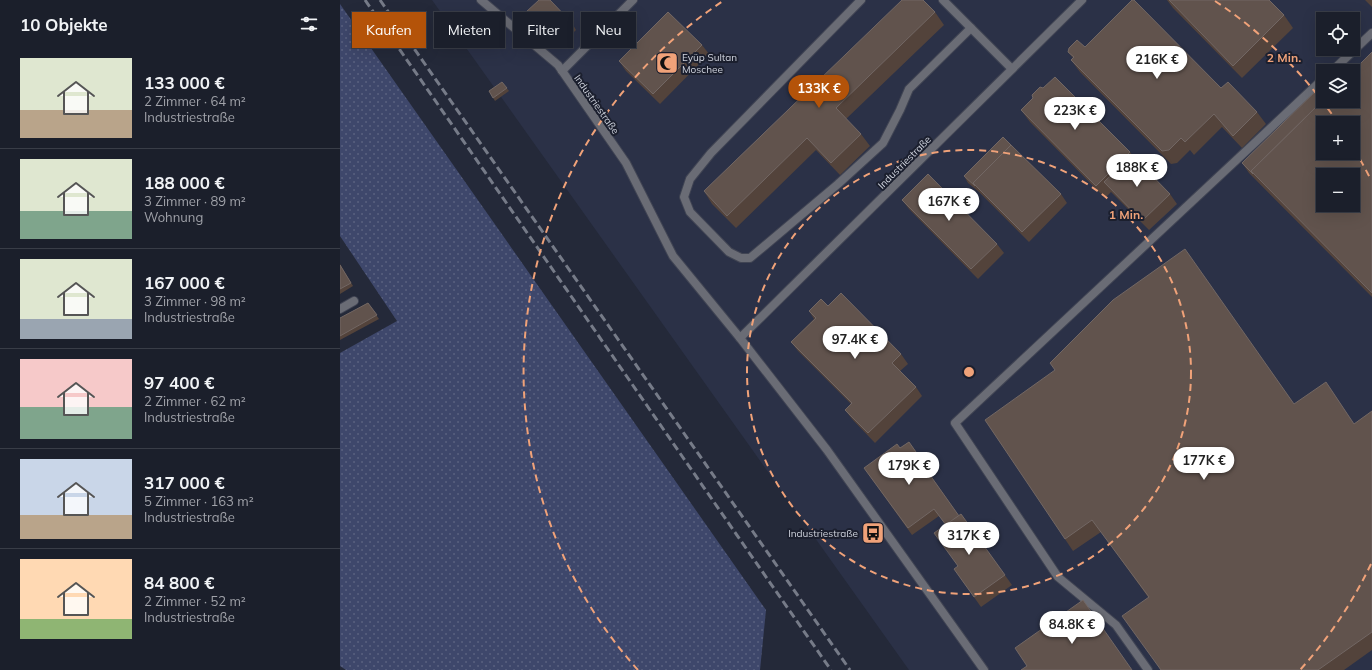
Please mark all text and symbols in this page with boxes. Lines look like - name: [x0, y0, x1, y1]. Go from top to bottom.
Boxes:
- chip: Kaufen: [352, 12, 426, 48]
- chip: Mieten: [434, 12, 505, 48]
- chip: Filter: [513, 12, 573, 48]
- chip: Neu: [581, 12, 636, 48]
- map controls: [1316, 12, 1360, 212]
- button: locate: [1316, 12, 1360, 56]
- icon: filters: [298, 13, 320, 35]
- text: 10 Objekte: [20, 14, 108, 35]
- pin: 216K €: [1124, 46, 1190, 80]
- mosque icon: Eyüp Sultan Moschee: [654, 50, 680, 76]
- text: 2 Min.: [1267, 50, 1301, 65]
- place label: Eyüp Sultan Moschee: [682, 51, 737, 76]
- text: 216K €: [1135, 51, 1179, 67]
- button: layers: [1316, 64, 1360, 108]
- text: 133 000 €: [144, 72, 225, 93]
- street label: Industriestraße: [571, 72, 622, 137]
- icon: home: [52, 74, 100, 122]
- pin: 133K €: [786, 75, 852, 109]
- text: 133K €: [797, 80, 841, 96]
- text: 2 Zimmer · 64 m²: [144, 93, 246, 109]
- pin: 223K €: [1042, 97, 1108, 131]
- text: 223K €: [1053, 102, 1097, 118]
- text: Industriestraße: [144, 109, 235, 125]
- button: +: [1316, 116, 1360, 160]
- street label: Industriestraße: [875, 133, 934, 192]
- pin: 188K €: [1104, 154, 1170, 188]
- text: 188K €: [1115, 159, 1159, 175]
- button: −: [1316, 168, 1360, 212]
- text: 188 000 €: [144, 172, 225, 193]
- icon: home: [52, 175, 100, 223]
- pin: 167K €: [916, 188, 982, 222]
- text: 3 Zimmer · 89 m²: [144, 193, 246, 209]
- text: 167K €: [927, 193, 971, 209]
- text: 1 Min.: [1109, 207, 1143, 222]
- text: Wohnung: [144, 209, 203, 225]
- text: 167 000 €: [144, 272, 225, 293]
- icon: home: [52, 275, 100, 323]
- text: 3 Zimmer · 98 m²: [144, 293, 246, 309]
- text: Industriestraße: [144, 309, 235, 325]
- pin: 97.4K €: [818, 326, 892, 360]
- text: 97.4K €: [832, 331, 878, 347]
- centre of rings: [962, 365, 976, 379]
- text: 97 400 €: [144, 372, 215, 393]
- icon: home: [52, 375, 100, 423]
- text: 2 Zimmer · 62 m²: [144, 393, 246, 409]
- text: Industriestraße: [144, 409, 235, 425]
- pin: 177K €: [1171, 447, 1237, 481]
- pin: 179K €: [876, 452, 942, 486]
- text: 177K €: [1182, 452, 1226, 468]
- text: 179K €: [887, 457, 931, 473]
- text: 317 000 €: [144, 472, 225, 493]
- icon: home: [52, 475, 100, 523]
- text: 5 Zimmer · 163 m²: [144, 493, 254, 509]
- text: Industriestraße: [144, 509, 235, 525]
- bus stop icon: Industriestraße: [860, 520, 886, 546]
- pin: 317K €: [936, 522, 1002, 556]
- place label: Industriestraße: [788, 527, 858, 540]
- text: 317K €: [947, 527, 991, 543]
- text: 84 800 €: [144, 572, 215, 593]
- icon: home: [52, 575, 100, 623]
- text: 2 Zimmer · 52 m²: [144, 593, 246, 609]
- text: Industriestraße: [144, 609, 235, 625]
- pin: 84.8K €: [1035, 611, 1109, 645]
- text: 84.8K €: [1049, 616, 1095, 632]

